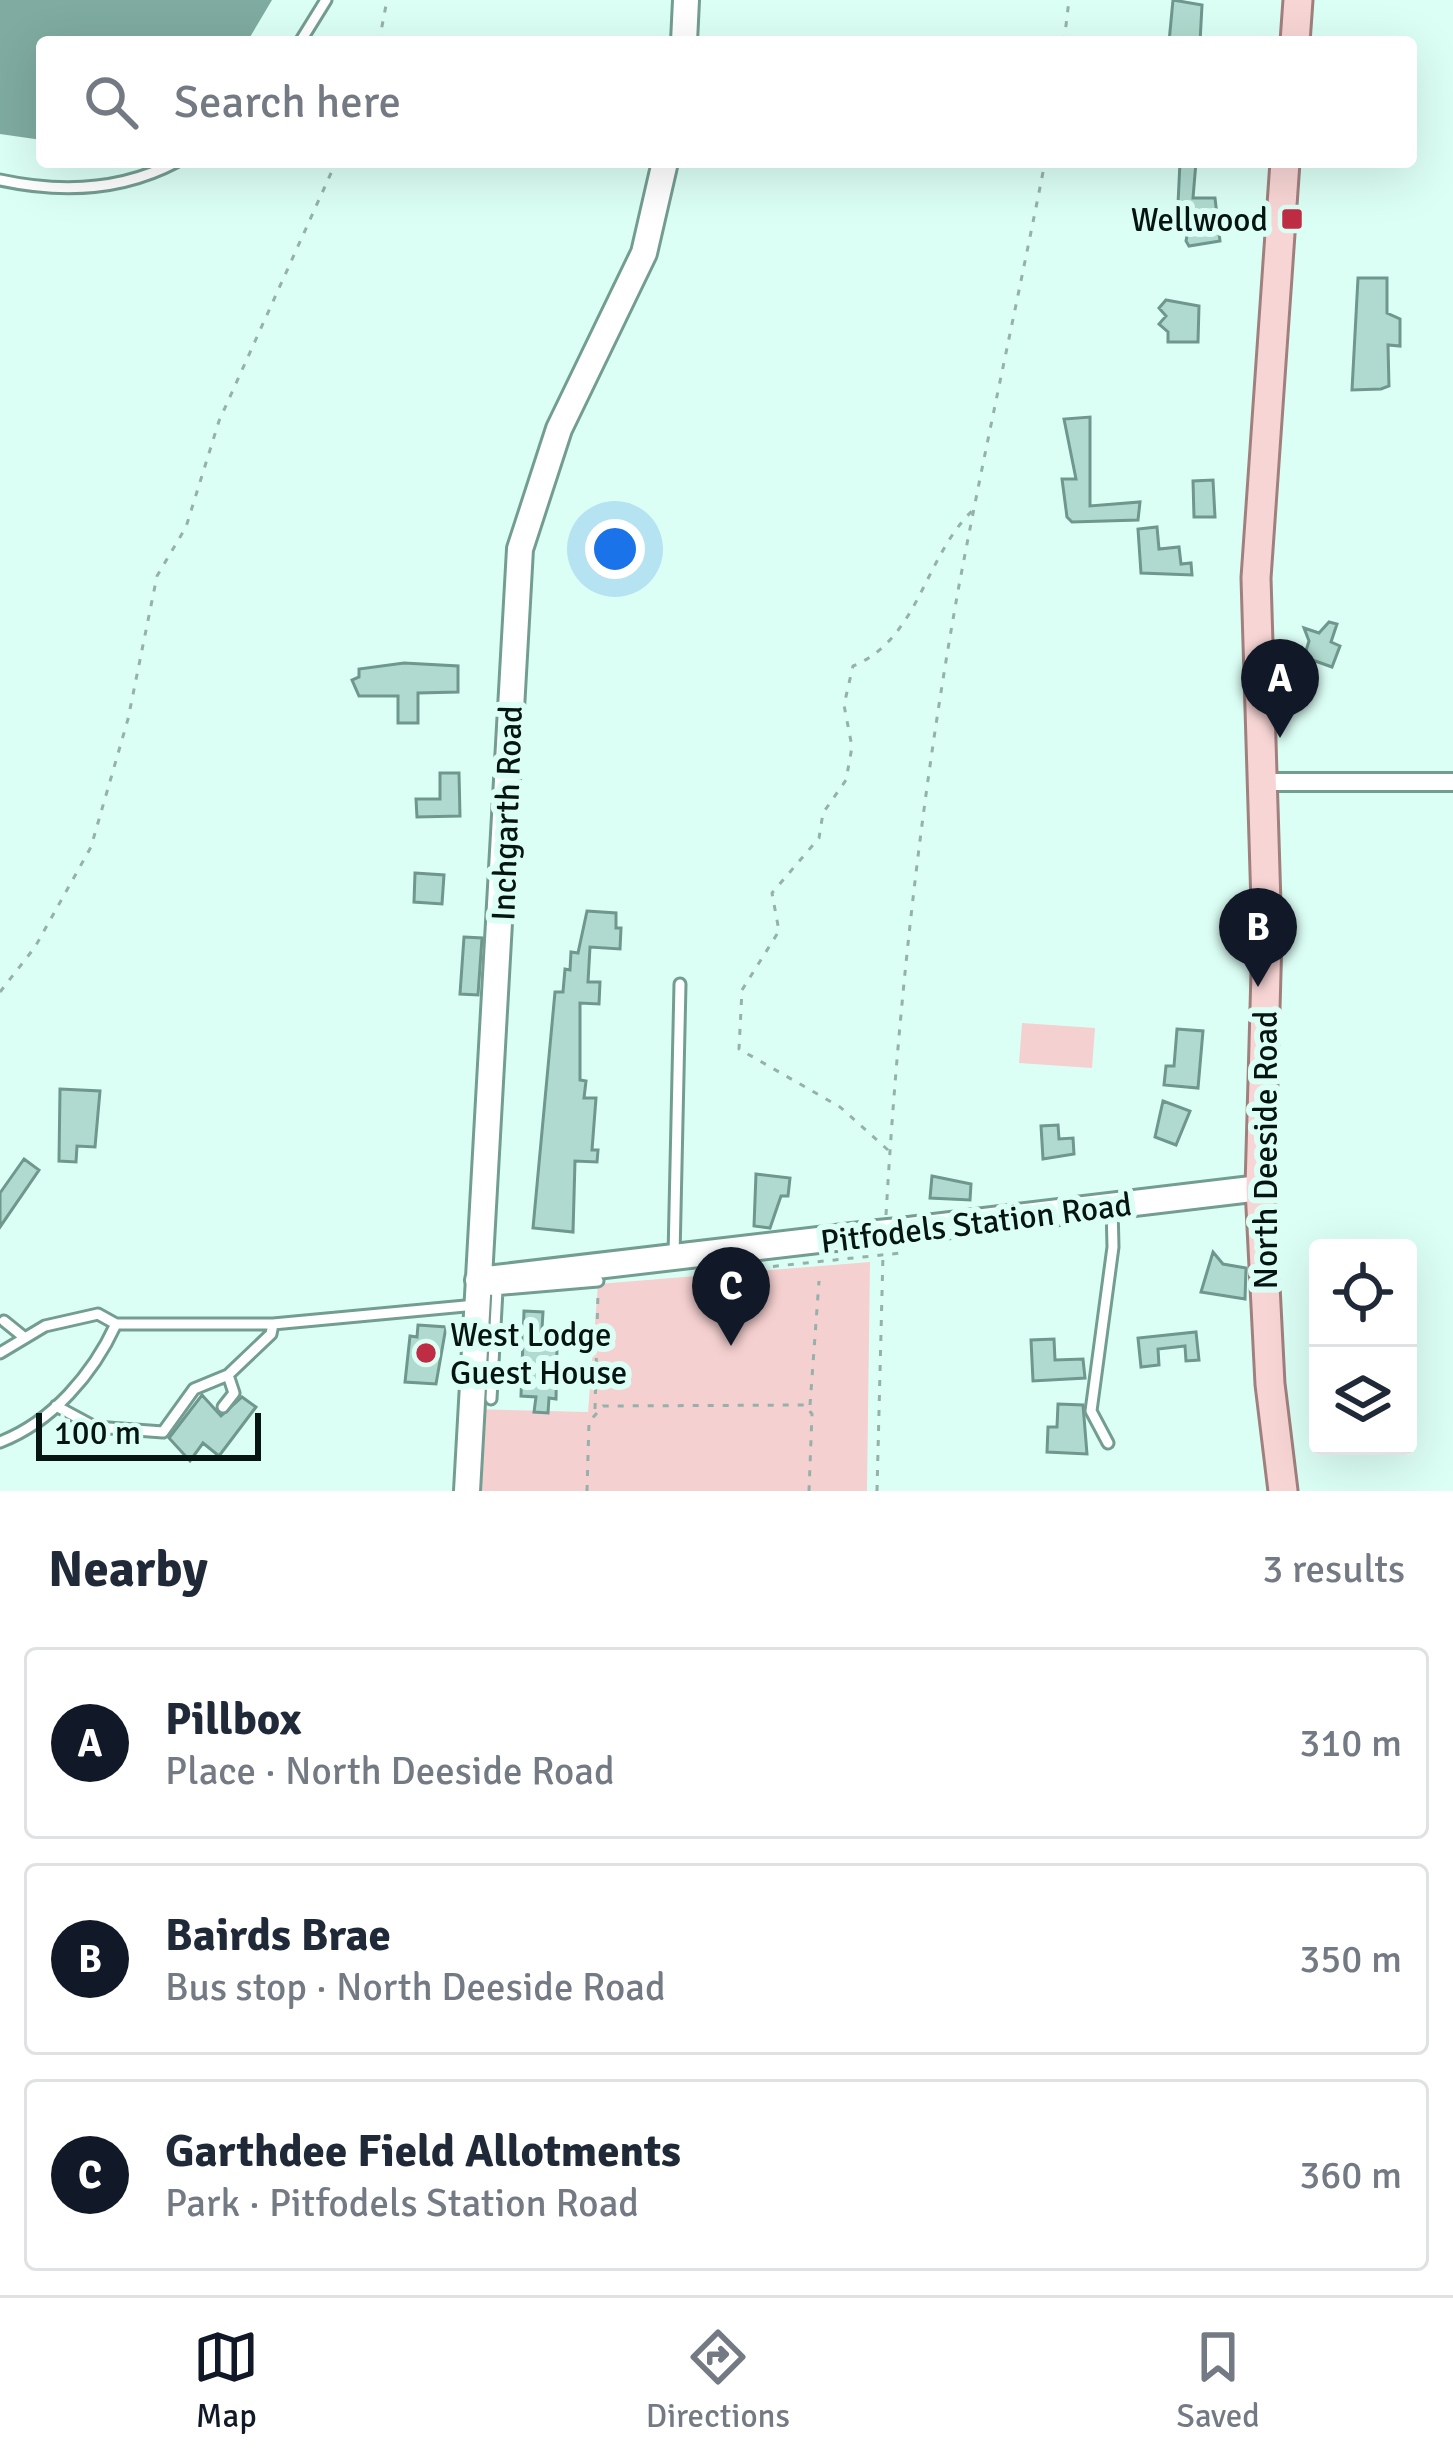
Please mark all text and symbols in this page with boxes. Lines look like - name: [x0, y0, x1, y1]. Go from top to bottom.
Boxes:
- search box: [36, 36, 1417, 168]
- icon: search: [78, 69, 144, 135]
- text: Search here: [174, 75, 401, 130]
- place label: Wellwood: [1131, 200, 1268, 241]
- marker: Wellwood: [1279, 206, 1305, 232]
- your location: [585, 519, 645, 579]
- pin: A: [1241, 639, 1319, 738]
- street label: Inchgarth Road: [483, 705, 532, 922]
- pin: B: [1219, 888, 1297, 987]
- street label: North Deeside Road: [1246, 1011, 1287, 1289]
- street label: Pitfodels Station Road: [818, 1184, 1134, 1263]
- map controls: [1309, 1239, 1417, 1455]
- button: locate: [1309, 1239, 1417, 1347]
- pin: C: [692, 1247, 770, 1346]
- place label: West Lodge Guest House: [450, 1315, 627, 1394]
- marker: West Lodge Guest House: [413, 1340, 439, 1366]
- button: layers: [1309, 1347, 1417, 1455]
- scale bar: [36, 1407, 261, 1460]
- text: 100 m: [54, 1413, 141, 1454]
- text: Nearby: [48, 1538, 208, 1601]
- text: 3 results: [1262, 1545, 1405, 1593]
- text: Pillbox: [165, 1692, 301, 1747]
- text: A: [78, 1719, 102, 1767]
- text: 310 m: [1299, 1719, 1402, 1767]
- text: Place · North Deeside Road: [165, 1747, 615, 1795]
- text: Bairds Brae: [165, 1908, 391, 1963]
- text: B: [78, 1935, 102, 1983]
- text: 350 m: [1299, 1935, 1402, 1983]
- text: Bus stop · North Deeside Road: [165, 1963, 666, 2011]
- text: Garthdee Field Allotments: [165, 2124, 681, 2179]
- text: C: [78, 2151, 102, 2199]
- text: 360 m: [1299, 2151, 1402, 2199]
- text: Park · Pitfodels Station Road: [165, 2179, 639, 2227]
- tab: Map: [193, 2324, 259, 2437]
- tab: Directions: [646, 2324, 790, 2437]
- tab: Saved: [1177, 2324, 1260, 2437]

